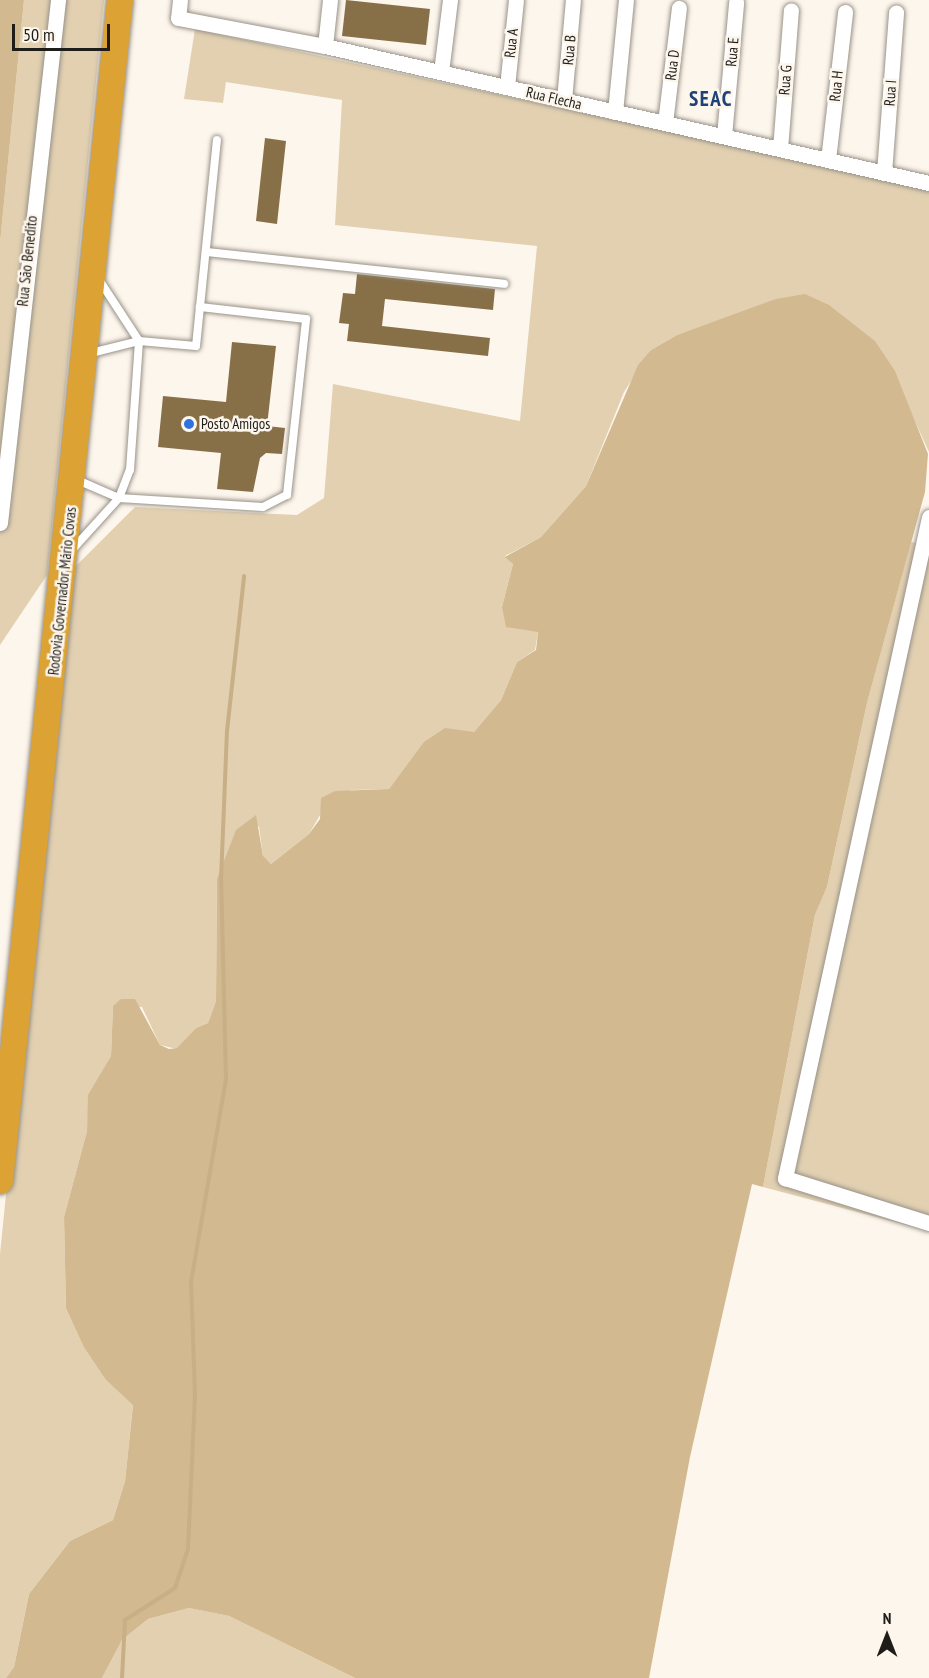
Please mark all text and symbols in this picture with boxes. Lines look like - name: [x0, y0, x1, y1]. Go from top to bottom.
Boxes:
- scale bar: [15, 12, 112, 50]
- text: 50 m: [23, 23, 55, 46]
- street label: Rua A: [500, 27, 522, 59]
- street label: Rua B: [559, 34, 579, 66]
- street label: Rua E: [722, 37, 742, 67]
- street label: Rua D: [661, 49, 683, 81]
- street label: Rua G: [775, 64, 795, 96]
- street label: Rua H: [825, 70, 847, 102]
- street label: Rua I: [880, 79, 900, 107]
- street label: Rua Flecha: [524, 83, 584, 113]
- district label: SEAC: [689, 86, 733, 112]
- street label: Rua São Benedito: [13, 215, 41, 307]
- place label: Posto Amigos: [201, 415, 271, 433]
- marker: Posto Amigos: [182, 417, 196, 431]
- street label: Rodovia Governador Mário Covas: [44, 506, 80, 676]
- north arrow: [857, 1606, 917, 1666]
- text: N: [883, 1608, 891, 1628]

